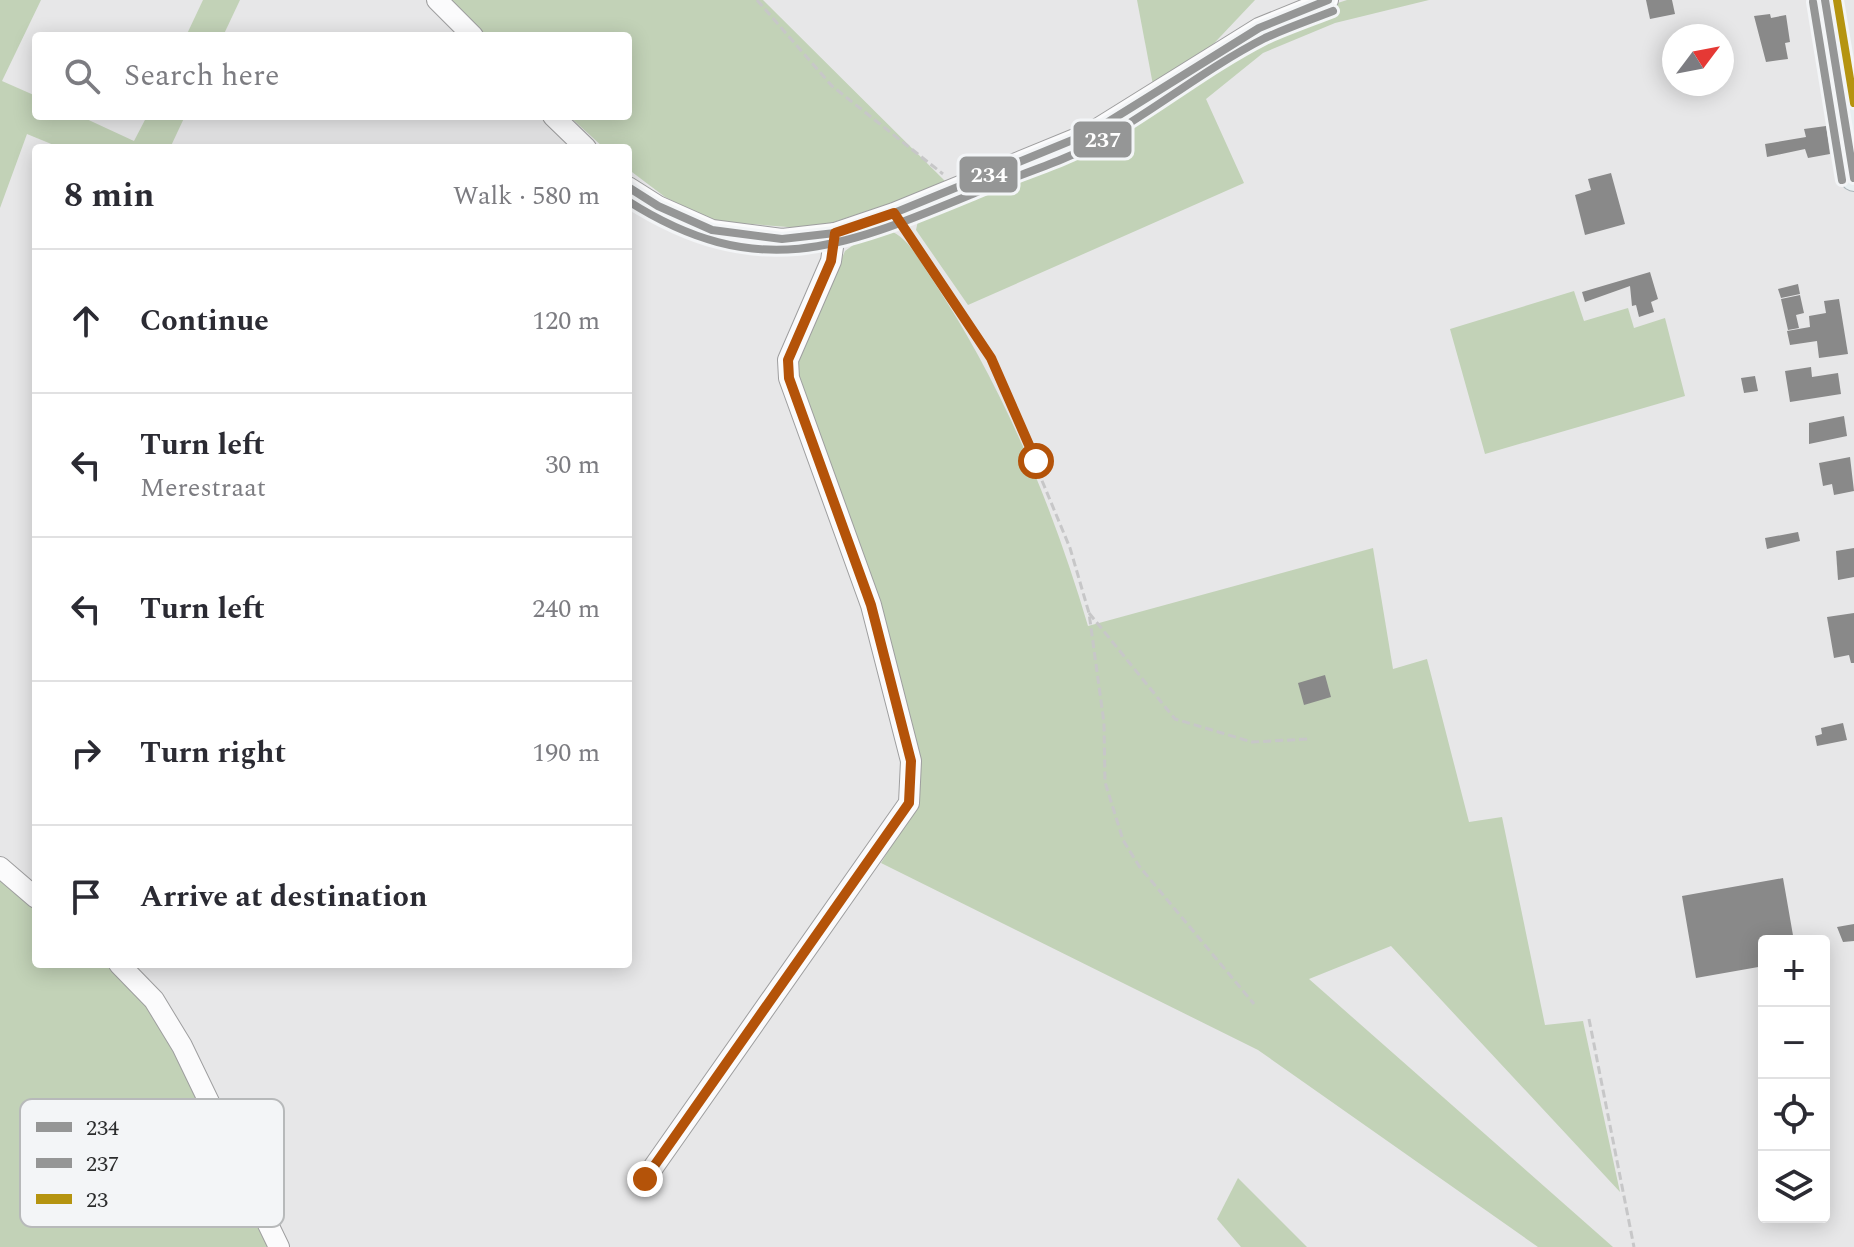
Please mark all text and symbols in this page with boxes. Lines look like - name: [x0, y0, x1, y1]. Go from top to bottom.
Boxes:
- north arrow: [1662, 24, 1734, 96]
- search box: [32, 32, 632, 120]
- text: Search here: [124, 53, 280, 99]
- icon: search: [60, 54, 104, 98]
- line badge: 237: [1072, 120, 1133, 159]
- text: 237: [1084, 124, 1122, 157]
- line badge: 234: [958, 155, 1019, 194]
- text: 234: [970, 159, 1008, 192]
- text: 8 min: [64, 170, 154, 222]
- text: Walk · 580 m: [453, 176, 600, 216]
- text: Continue: [140, 298, 269, 344]
- icon: ahead: [64, 299, 108, 343]
- text: 120 m: [532, 301, 600, 341]
- text: Turn left: [140, 422, 265, 468]
- icon: left: [64, 443, 108, 487]
- route start: [1018, 443, 1054, 479]
- text: 30 m: [545, 445, 600, 485]
- text: Merestraat: [140, 468, 266, 508]
- text: Turn left: [140, 586, 265, 632]
- icon: left: [64, 587, 108, 631]
- text: 240 m: [532, 589, 600, 629]
- text: Turn right: [140, 730, 286, 776]
- icon: right: [64, 731, 108, 775]
- text: 190 m: [532, 733, 600, 773]
- text: Arrive at destination: [140, 874, 427, 920]
- icon: arrive: [64, 875, 108, 919]
- map controls: [1758, 935, 1830, 1223]
- button: +: [1758, 935, 1830, 1007]
- button: −: [1758, 1007, 1830, 1079]
- button: locate: [1758, 1079, 1830, 1151]
- legend: [20, 1099, 284, 1227]
- text: 234: [86, 1112, 119, 1145]
- text: 237: [86, 1148, 119, 1181]
- button: layers: [1758, 1151, 1830, 1223]
- route end: [627, 1161, 663, 1197]
- text: 23: [86, 1184, 108, 1217]

